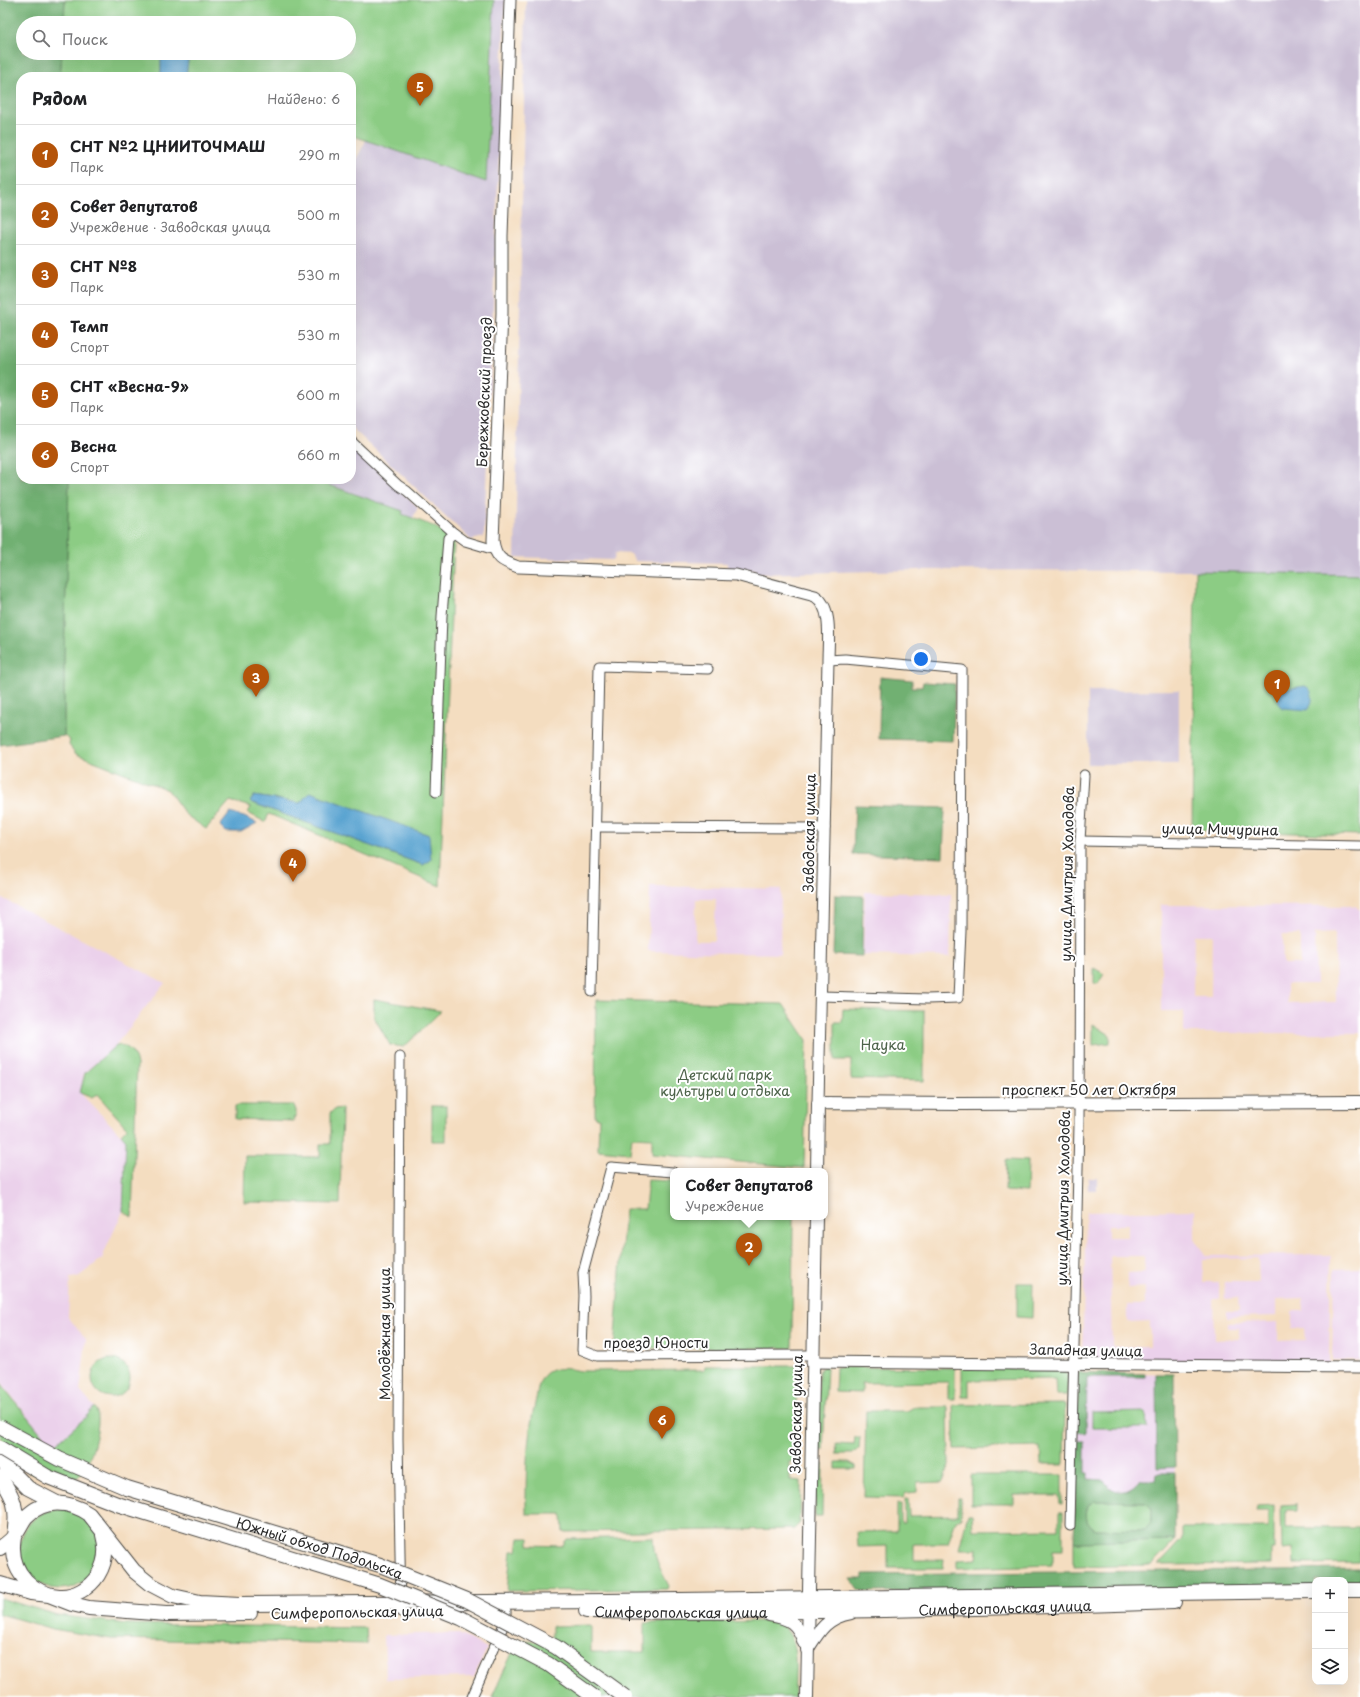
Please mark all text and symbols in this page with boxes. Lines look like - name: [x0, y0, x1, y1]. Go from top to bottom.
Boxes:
- search box: [16, 16, 356, 60]
- icon: search: [30, 27, 52, 49]
- text: Поиск: [62, 27, 108, 50]
- pin: 5: [407, 73, 433, 106]
- text: Рядом: [32, 85, 87, 111]
- text: Найдено: 6: [267, 89, 340, 108]
- text: СНТ №2 ЦНИИТОЧМАШ: [70, 134, 266, 157]
- text: 1: [42, 145, 48, 164]
- text: 290 m: [299, 145, 340, 164]
- text: Парк: [70, 157, 104, 176]
- text: Совет депутатов: [70, 194, 198, 217]
- text: 2: [40, 205, 50, 224]
- text: 500 m: [297, 205, 340, 224]
- text: Учреждение · Заводская улица: [70, 217, 270, 236]
- text: СНТ №8: [70, 254, 137, 277]
- text: 3: [41, 265, 49, 284]
- text: 530 m: [297, 265, 340, 284]
- text: Парк: [70, 277, 104, 296]
- text: Темп: [70, 314, 109, 337]
- street label: Бережковский проезд: [471, 317, 497, 467]
- text: 4: [41, 325, 49, 344]
- text: 530 m: [297, 325, 340, 344]
- text: Спорт: [70, 337, 109, 356]
- text: СНТ «Весна-9»: [70, 374, 189, 397]
- text: 5: [41, 385, 49, 404]
- text: 600 m: [296, 385, 340, 404]
- text: Парк: [70, 397, 104, 416]
- text: Весна: [70, 434, 117, 457]
- text: 6: [40, 445, 50, 464]
- text: 660 m: [297, 445, 340, 464]
- text: Спорт: [70, 457, 109, 476]
- your location: [911, 649, 931, 669]
- pin: 3: [243, 664, 269, 697]
- pin: 1: [1264, 670, 1290, 703]
- street label: Заводская улица: [797, 773, 821, 892]
- street label: улица Дмитрия Холодова: [1055, 786, 1079, 962]
- street label: улица Мичурина: [1161, 817, 1279, 841]
- pin: 4: [280, 849, 306, 882]
- park label: Наука: [861, 1034, 906, 1055]
- park label: Детский парк культуры и отдыха: [660, 1064, 790, 1101]
- street label: проспект 50 лет Октября: [1002, 1079, 1176, 1100]
- street label: улица Дмитрия Холодова: [1051, 1110, 1075, 1286]
- popup: [670, 1168, 828, 1220]
- text: Совет депутатов: [685, 1173, 813, 1196]
- text: Учреждение: [685, 1196, 764, 1215]
- pin: 2: [736, 1233, 762, 1266]
- street label: Молодёжная улица: [374, 1267, 395, 1400]
- street label: проезд Юности: [604, 1332, 708, 1353]
- street label: Западная улица: [1029, 1339, 1143, 1361]
- street label: Заводская улица: [784, 1354, 808, 1473]
- pin: 6: [649, 1406, 675, 1439]
- street label: Южный обход Подольска: [234, 1511, 407, 1584]
- map controls: [1312, 1577, 1348, 1685]
- button: +: [1312, 1577, 1348, 1613]
- street label: Симферопольская улица: [918, 1594, 1092, 1620]
- street label: Симферопольская улица: [270, 1600, 444, 1624]
- street label: Симферопольская улица: [594, 1601, 768, 1622]
- button: −: [1312, 1613, 1348, 1649]
- button: layers: [1312, 1649, 1348, 1685]

